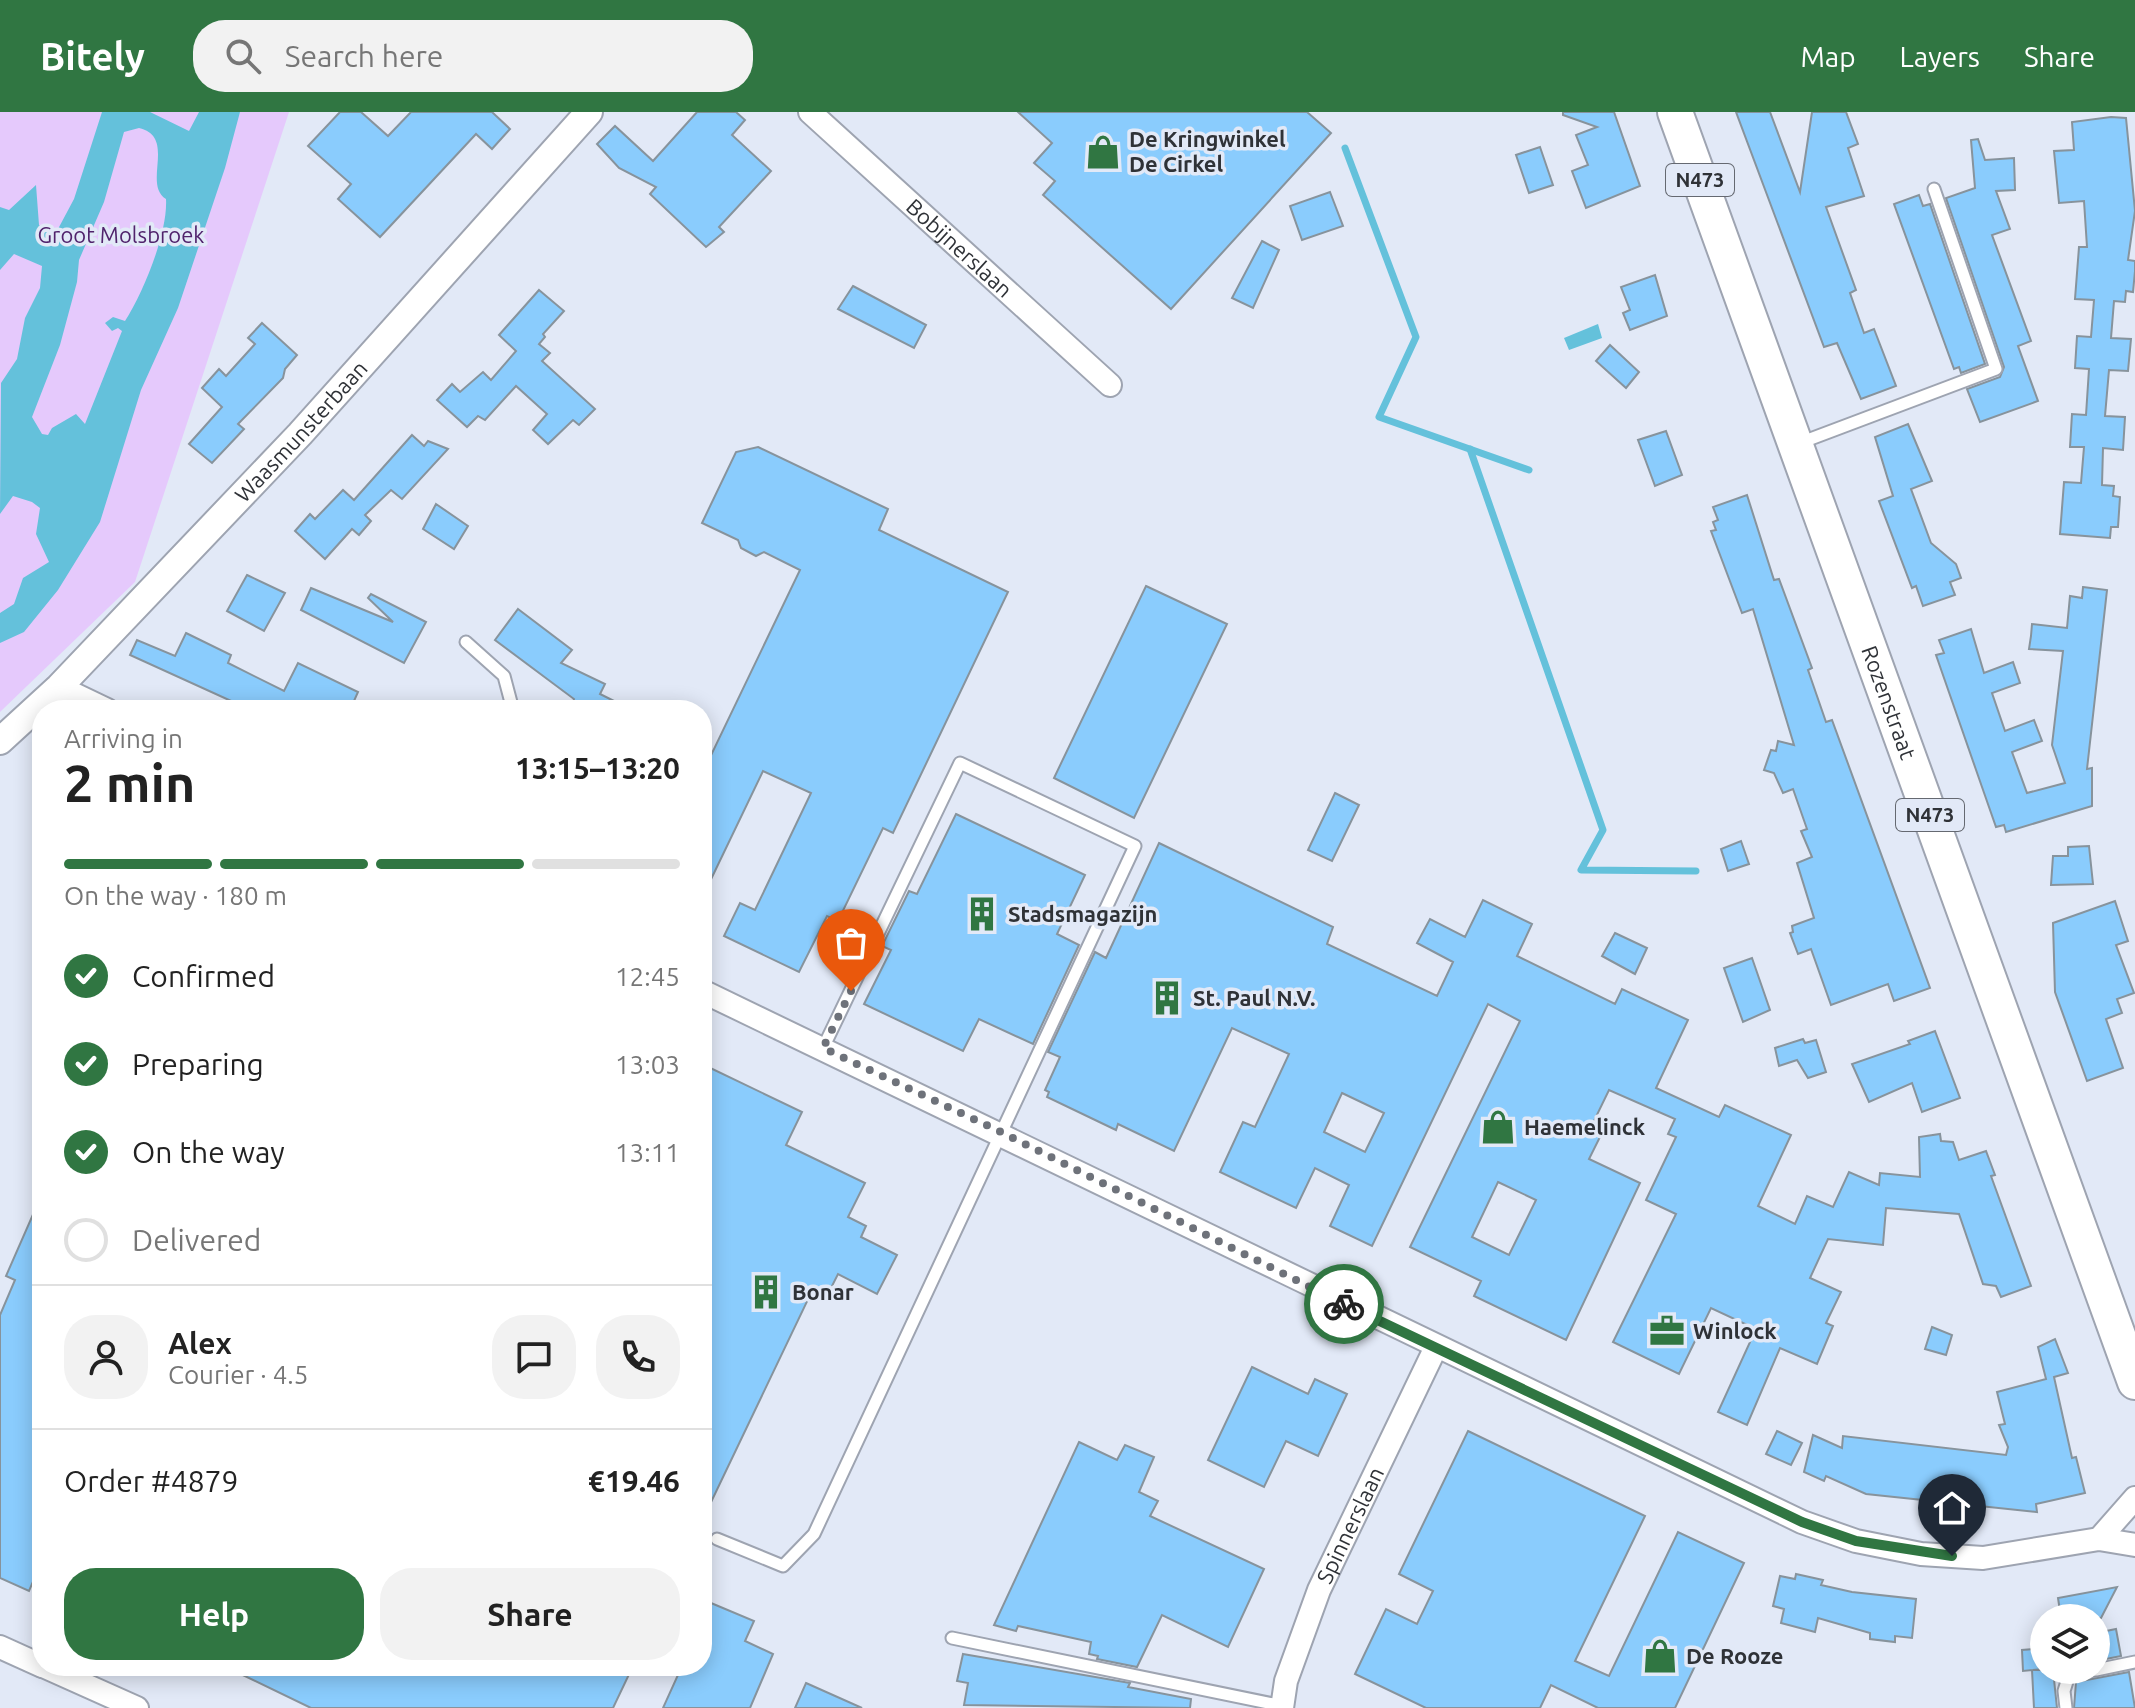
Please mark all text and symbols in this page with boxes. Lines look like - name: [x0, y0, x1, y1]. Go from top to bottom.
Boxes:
- search box: [193, 20, 753, 92]
- icon: search: [221, 34, 265, 78]
- text: Bitely: [40, 35, 145, 77]
- text: Search here: [285, 39, 443, 73]
- text: Map: [1800, 41, 1856, 72]
- text: Layers: [1900, 41, 1980, 72]
- text: Share: [2024, 41, 2095, 72]
- place label: De Kringwinkel De Cirkel: [1129, 126, 1286, 176]
- shop icon: De Kringwinkel De Cirkel: [1084, 133, 1122, 171]
- road number: N473: [1666, 164, 1734, 196]
- street label: Bobijnerslaan: [902, 193, 1018, 302]
- park label: Groot Molsbroek: [38, 222, 204, 247]
- street label: Waasmunsterbaan: [229, 355, 372, 507]
- street label: Rozenstraat: [1857, 642, 1921, 763]
- text: Arriving in: [64, 724, 183, 753]
- text: 13:15–13:20: [515, 751, 680, 785]
- text: 2 min: [64, 754, 195, 812]
- road number: N473: [1896, 799, 1964, 831]
- text: On the way · 180 m: [64, 881, 287, 910]
- building icon: Stadsmagazijn: [963, 895, 1001, 933]
- place label: Stadsmagazijn: [1008, 901, 1157, 926]
- pin: [817, 909, 885, 991]
- icon: bag: [829, 921, 873, 965]
- icon: check: [64, 954, 108, 998]
- text: Confirmed: [132, 959, 275, 993]
- text: 12:45: [615, 962, 680, 991]
- building icon: St. Paul N.V.: [1148, 979, 1186, 1017]
- place label: St. Paul N.V.: [1193, 985, 1315, 1010]
- icon: check: [64, 1042, 108, 1086]
- text: Preparing: [132, 1047, 264, 1081]
- text: 13:03: [615, 1050, 680, 1079]
- shop icon: Haemelinck: [1479, 1108, 1517, 1146]
- place label: Haemelinck: [1524, 1114, 1646, 1139]
- icon: check: [64, 1130, 108, 1174]
- text: On the way: [132, 1135, 285, 1169]
- text: 13:11: [615, 1138, 680, 1167]
- text: Delivered: [132, 1223, 261, 1257]
- courier: [1304, 1264, 1384, 1344]
- building icon: Bonar: [747, 1273, 785, 1311]
- place label: Bonar: [792, 1279, 854, 1304]
- icon: bike: [1322, 1282, 1366, 1326]
- office icon: Winlock: [1648, 1312, 1686, 1350]
- button: person: [64, 1315, 148, 1399]
- button: chat: [492, 1315, 576, 1399]
- button: phone: [596, 1315, 680, 1399]
- place label: Winlock: [1693, 1318, 1777, 1343]
- text: Alex: [168, 1326, 232, 1360]
- text: Courier · 4.5: [168, 1360, 308, 1389]
- street label: Spinnerslaan: [1311, 1463, 1388, 1587]
- text: Order #4879: [64, 1464, 238, 1498]
- text: €19.46: [588, 1464, 680, 1498]
- pin: [1918, 1474, 1986, 1556]
- icon: home: [1930, 1486, 1974, 1530]
- button: Help: [64, 1568, 364, 1660]
- button: Share: [380, 1568, 680, 1660]
- map controls: [2030, 1604, 2110, 1684]
- button: layers: [2030, 1604, 2110, 1684]
- shop icon: De Rooze: [1641, 1637, 1679, 1675]
- place label: De Rooze: [1686, 1643, 1783, 1668]

